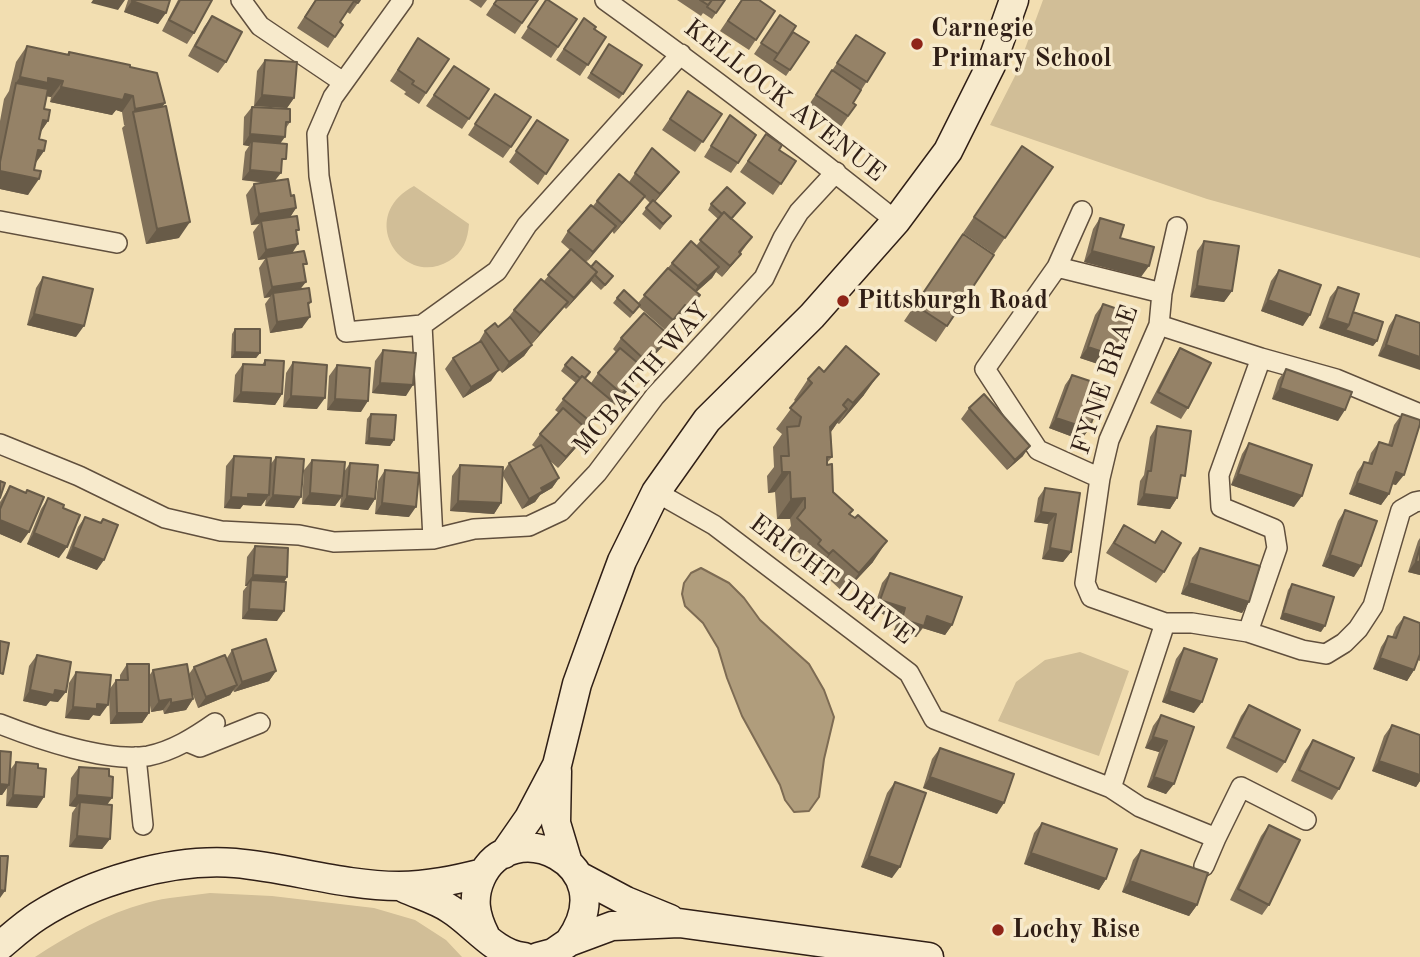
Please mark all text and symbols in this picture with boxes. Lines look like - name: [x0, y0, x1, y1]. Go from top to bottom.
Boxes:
- street label: KELLOCK AVENUE: [677, 13, 891, 189]
- place label: Carnegie Primary School: [931, 13, 1111, 74]
- marker: Carnegie Primary School: [909, 36, 925, 52]
- place label: Pittsburgh Road: [857, 285, 1048, 317]
- marker: Pittsburgh Road: [835, 293, 851, 309]
- street label: MCBAITH WAY: [567, 296, 717, 462]
- street label: FYNE BRAE: [1066, 301, 1146, 459]
- street label: ERICHT DRIVE: [743, 508, 919, 652]
- place label: Lochy Rise: [1012, 914, 1140, 946]
- marker: Lochy Rise: [990, 922, 1006, 938]

